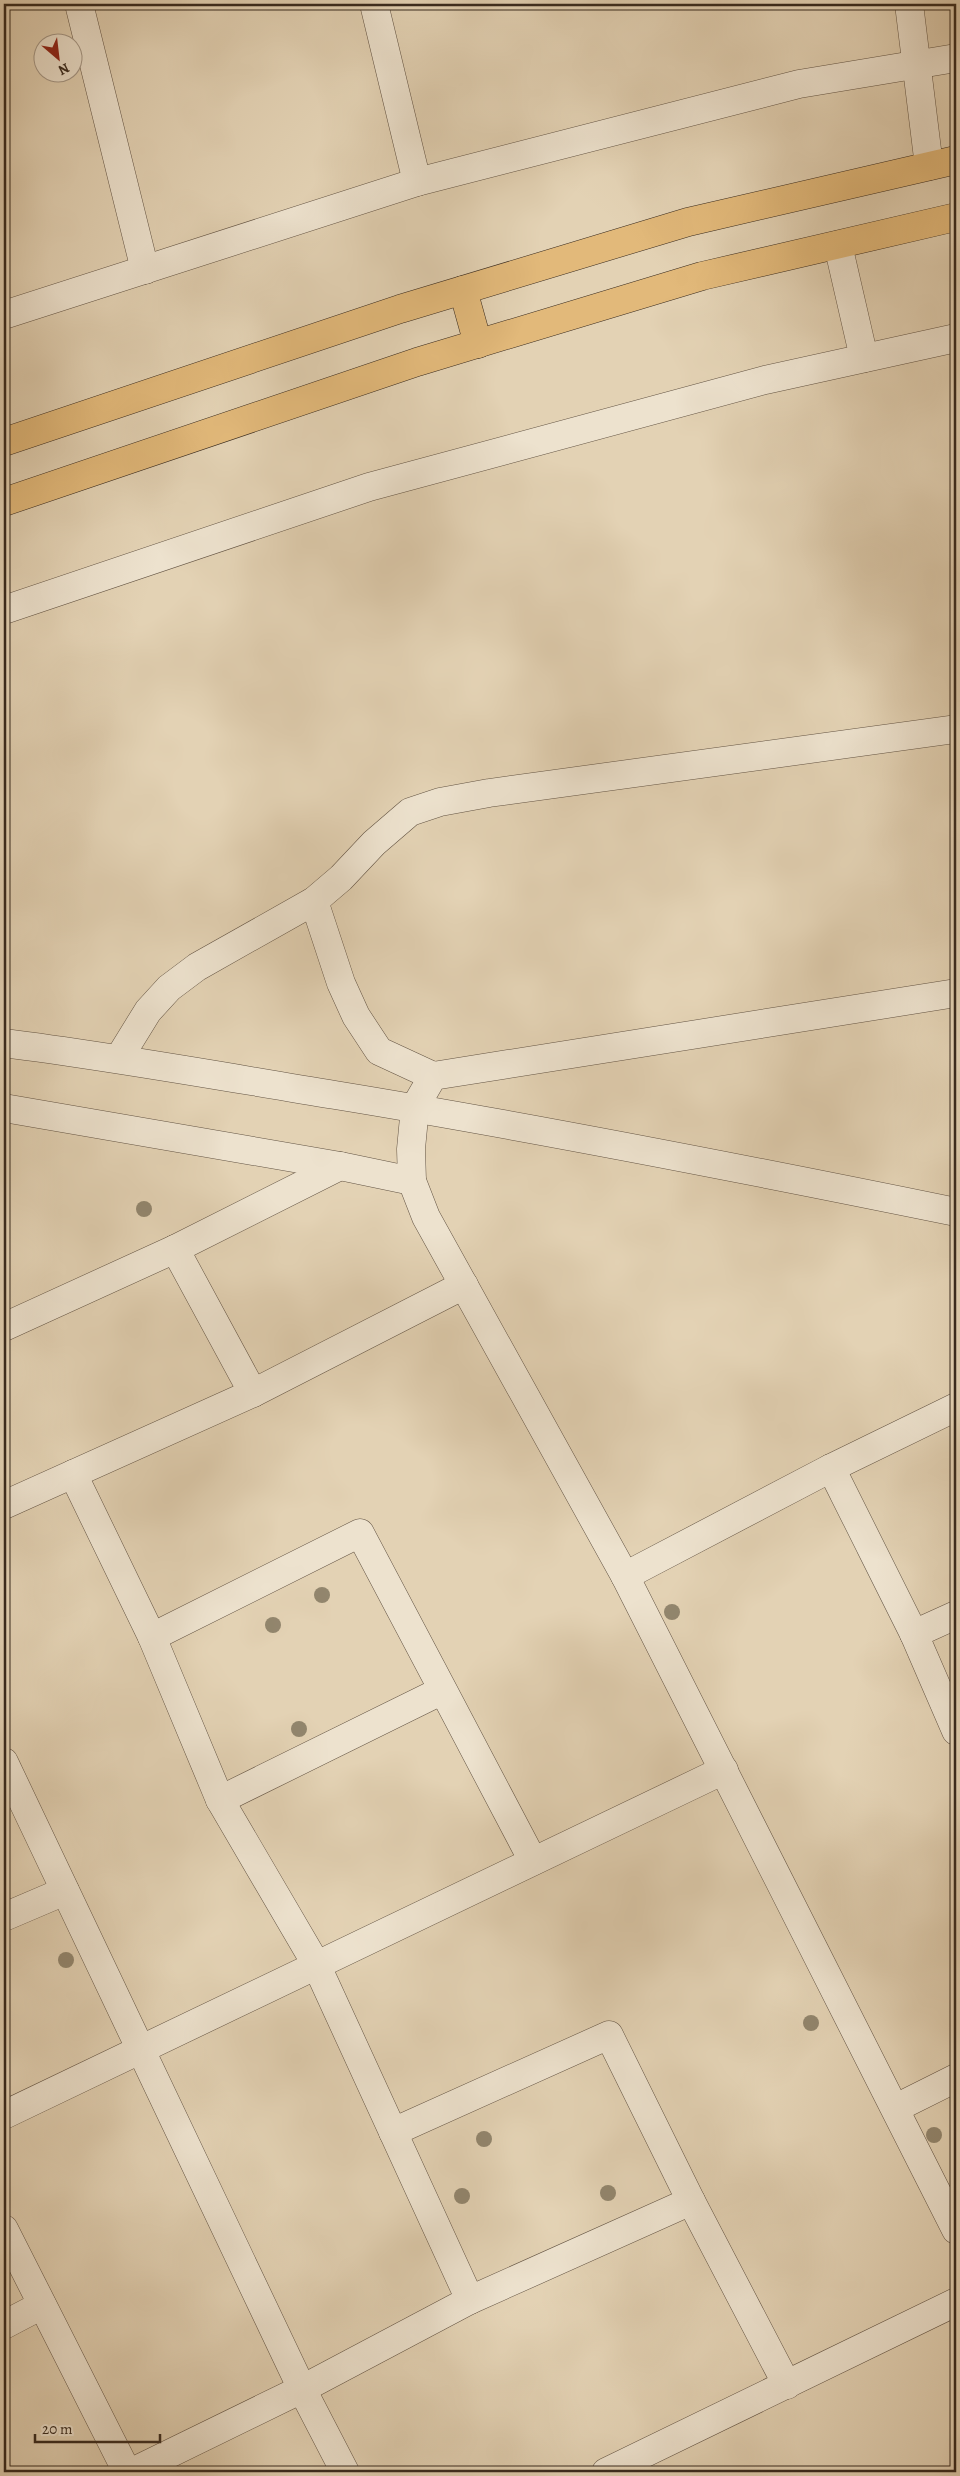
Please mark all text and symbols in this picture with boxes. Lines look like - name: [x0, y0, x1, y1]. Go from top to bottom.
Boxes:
- north arrow: [32, 32, 82, 82]
- text: N: [55, 58, 73, 80]
- scale bar: [35, 2411, 160, 2443]
- text: 20 m: [42, 2419, 73, 2439]

